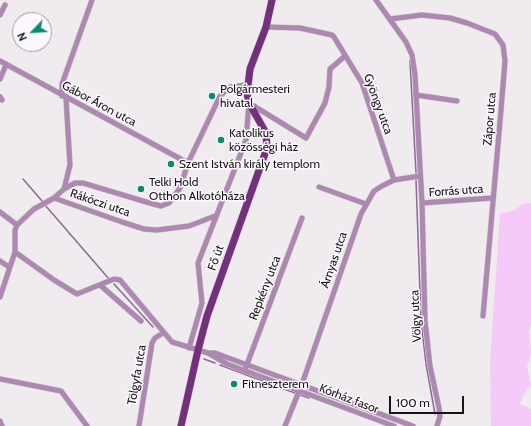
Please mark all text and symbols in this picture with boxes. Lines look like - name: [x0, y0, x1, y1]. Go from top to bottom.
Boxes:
- north arrow: [12, 12, 52, 52]
- text: N: [14, 30, 30, 43]
- street label: Gyöngy utca: [360, 72, 396, 136]
- street label: Gábor Áron utca: [59, 78, 139, 130]
- place label: Polgármesteri hivatal: [220, 82, 290, 110]
- marker: Polgármesteri hivatal: [207, 91, 217, 101]
- street label: Zápor utca: [480, 92, 500, 146]
- place label: Katolikus közösségi ház: [229, 126, 298, 154]
- marker: Katolikus közösségi ház: [216, 135, 226, 145]
- place label: Szent István király templom: [179, 157, 320, 171]
- marker: Szent István király templom: [166, 159, 176, 169]
- place label: Telki Hold Otthon Alkotóháza: [149, 175, 245, 203]
- street label: Forrás utca: [428, 182, 484, 200]
- marker: Telki Hold Otthon Alkotóháza: [136, 184, 146, 194]
- street label: Rákóczi utca: [68, 186, 132, 220]
- street label: Árnyas utca: [318, 230, 350, 290]
- street label: Fő út: [205, 243, 227, 273]
- street label: Repkény utca: [246, 254, 284, 322]
- street label: Völgy utca: [407, 290, 425, 342]
- street label: Tölgyfa utca: [125, 344, 149, 406]
- place label: Fitneszterem: [242, 377, 309, 391]
- marker: Fitneszterem: [229, 379, 239, 389]
- street label: Kórház fasor: [317, 381, 381, 417]
- scale bar: [391, 388, 466, 414]
- text: 100 m: [396, 395, 430, 410]

